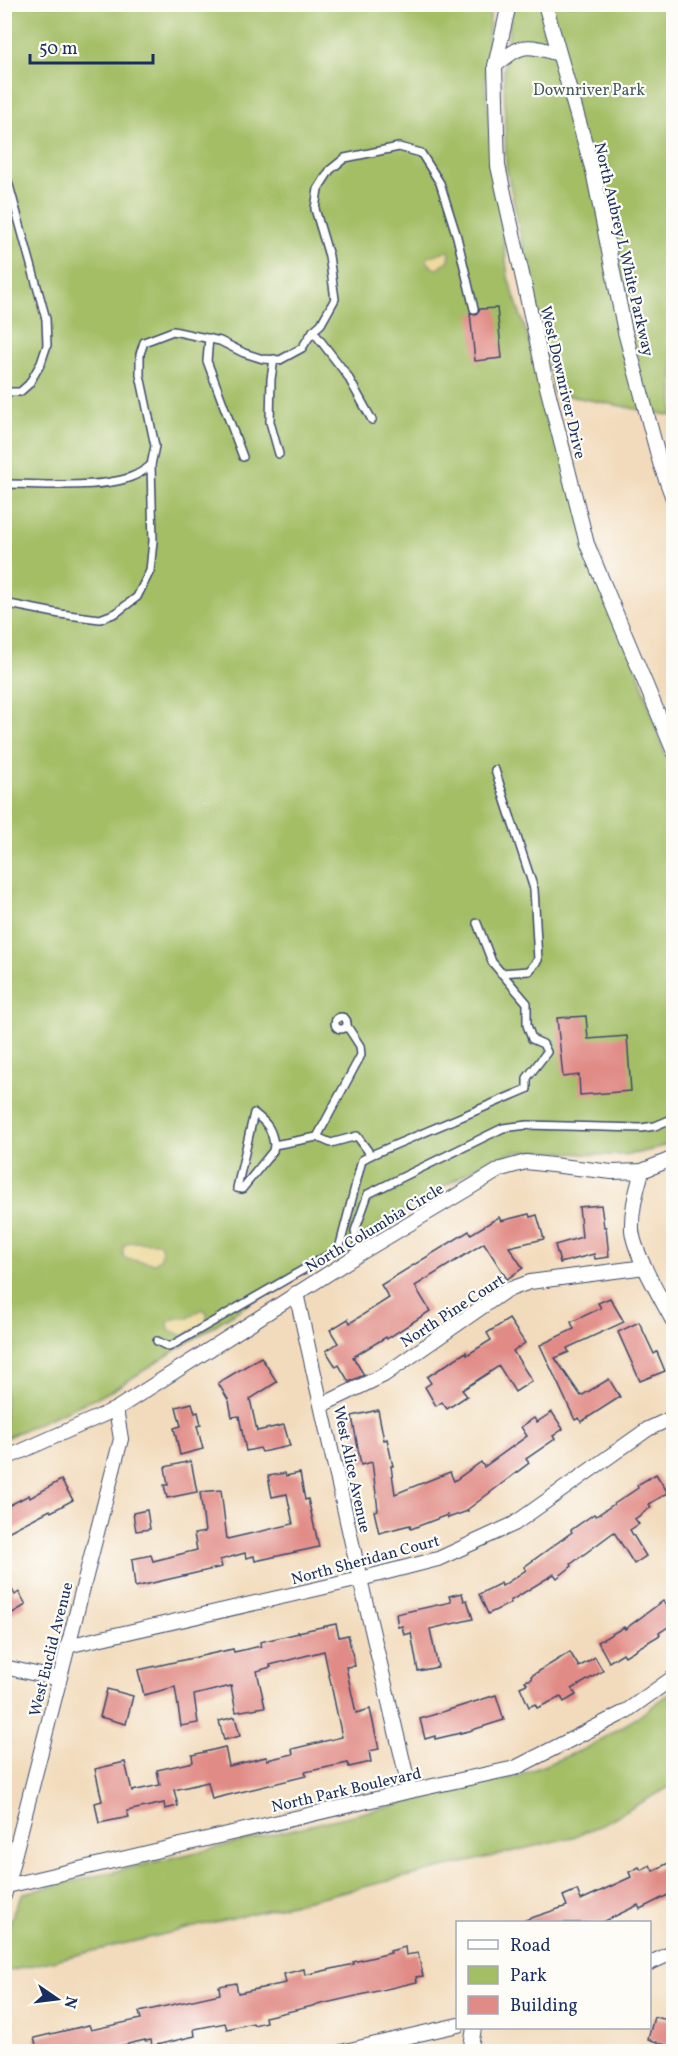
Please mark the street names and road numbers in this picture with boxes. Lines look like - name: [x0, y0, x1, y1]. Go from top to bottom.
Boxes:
- street label: North Aubrey L White Parkway: [588, 140, 658, 359]
- street label: West Downriver Drive: [534, 304, 590, 461]
- street label: North Columbia Circle: [302, 1179, 448, 1279]
- street label: North Pine Court: [397, 1270, 510, 1354]
- street label: West Alice Avenue: [327, 1404, 375, 1535]
- street label: North Sheridan Court: [289, 1530, 443, 1591]
- street label: West Euclid Avenue: [25, 1580, 79, 1719]
- street label: North Park Boulevard: [269, 1763, 424, 1819]

